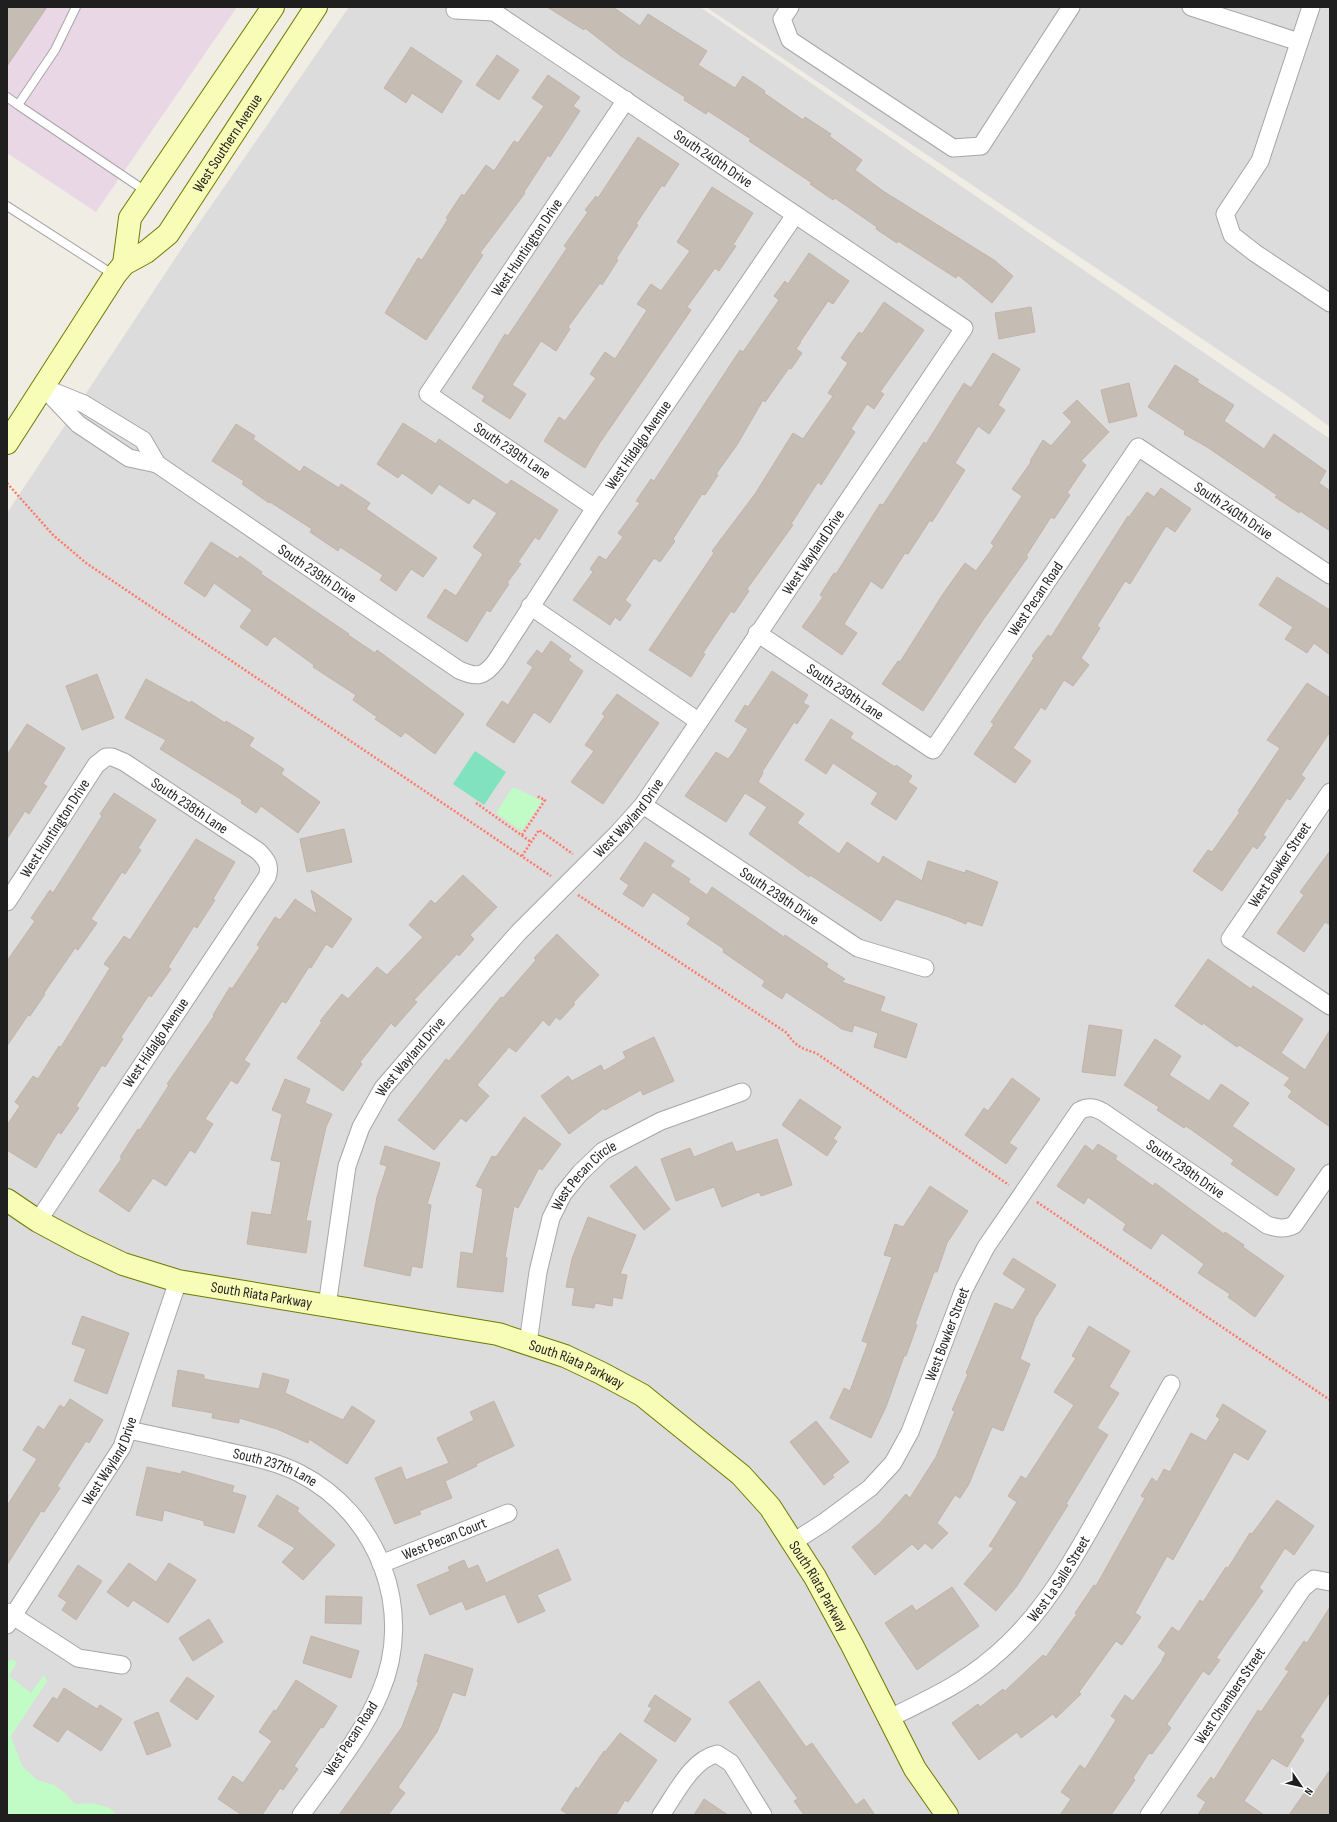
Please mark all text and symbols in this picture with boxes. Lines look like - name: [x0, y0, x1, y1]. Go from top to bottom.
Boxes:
- street label: West Southern Avenue: [188, 90, 266, 196]
- street label: South 240th Drive: [670, 126, 756, 192]
- street label: West Huntington Drive: [487, 195, 566, 300]
- street label: West Hidalgo Avenue: [601, 397, 675, 494]
- street label: South 239th Lane: [470, 418, 554, 484]
- street label: South 240th Drive: [1190, 478, 1277, 544]
- street label: West Wayland Drive: [778, 506, 849, 598]
- street label: South 239th Drive: [274, 540, 360, 607]
- street label: West Pecan Road: [1003, 558, 1067, 640]
- street label: South 239th Lane: [803, 659, 888, 724]
- street label: South 238th Lane: [147, 773, 232, 838]
- street label: West Huntington Drive: [16, 775, 94, 881]
- street label: West Wayland Drive: [589, 775, 668, 862]
- street label: West Bowker Street: [1244, 818, 1316, 911]
- street label: South 239th Drive: [736, 863, 823, 929]
- street label: West Hidalgo Avenue: [119, 994, 193, 1092]
- street label: West Wayland Drive: [371, 1013, 449, 1100]
- street label: South 239th Drive: [1143, 1135, 1228, 1203]
- street label: West Pecan Circle: [547, 1136, 620, 1213]
- street label: South Riata Parkway: [210, 1277, 314, 1313]
- street label: West Bowker Street: [921, 1284, 973, 1384]
- street label: South Riata Parkway: [527, 1335, 628, 1393]
- street label: West Wayland Drive: [78, 1414, 141, 1509]
- street label: South 237th Lane: [231, 1443, 321, 1491]
- street label: West Pecan Court: [399, 1513, 490, 1564]
- street label: West La Salle Street: [1023, 1532, 1094, 1626]
- street label: South Riata Parkway: [785, 1537, 853, 1635]
- street label: West Chambers Street: [1190, 1643, 1270, 1748]
- street label: West Pecan Road: [320, 1698, 382, 1780]
- north arrow: [1281, 1766, 1321, 1806]
- text: N: [1302, 1785, 1316, 1797]

